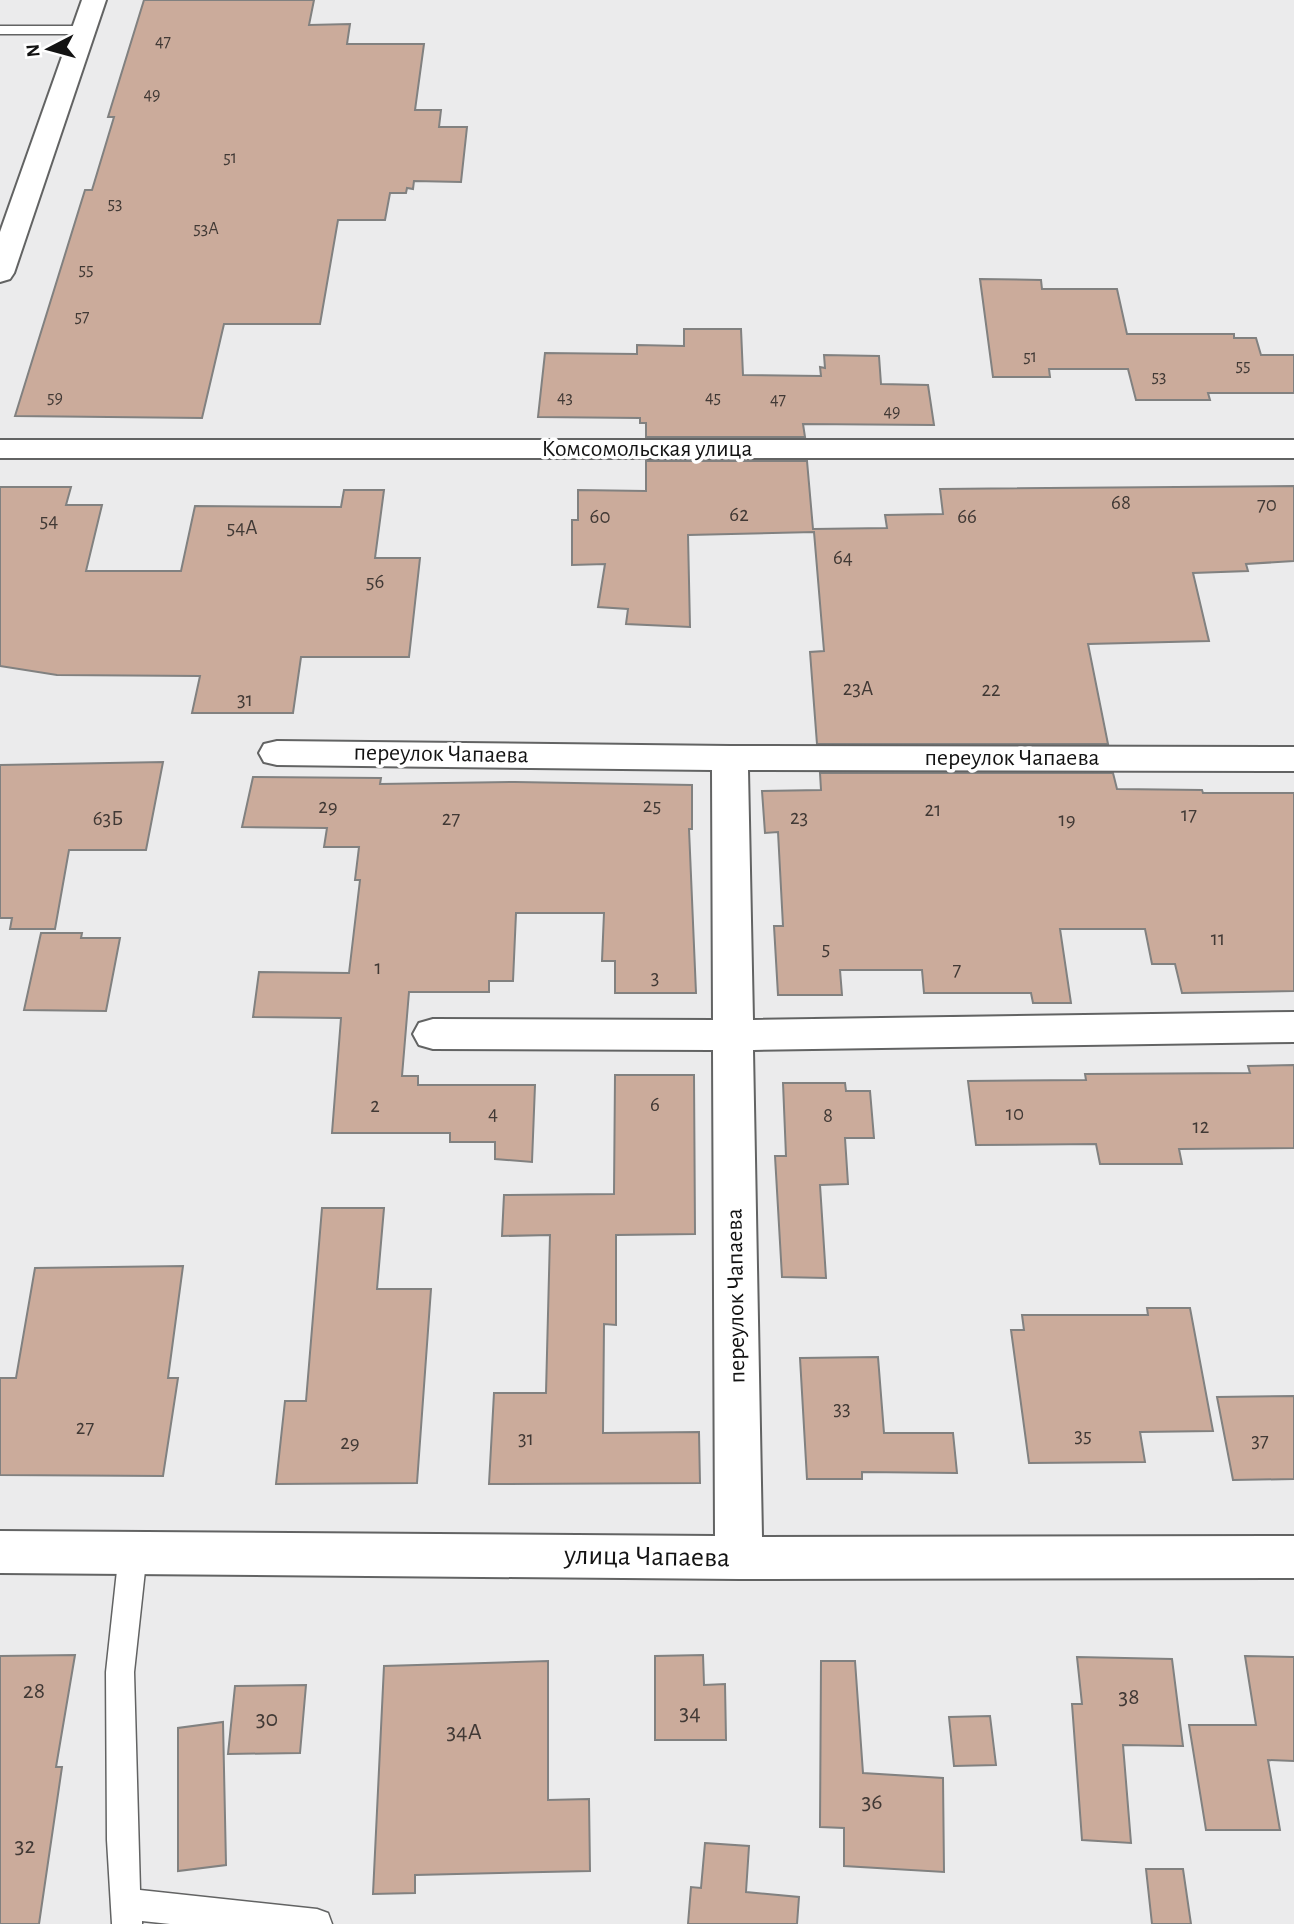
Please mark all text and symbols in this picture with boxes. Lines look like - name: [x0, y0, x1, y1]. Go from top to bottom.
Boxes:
- north arrow: [14, 14, 84, 84]
- house number: 47: [155, 33, 171, 51]
- text: N: [23, 43, 44, 58]
- house number: 49: [143, 86, 161, 104]
- house number: 51: [223, 149, 237, 167]
- house number: 53: [108, 195, 122, 213]
- house number: 53А: [193, 220, 219, 238]
- house number: 55: [78, 261, 94, 279]
- house number: 57: [74, 308, 90, 326]
- house number: 51: [1023, 348, 1037, 366]
- house number: 55: [1235, 357, 1251, 375]
- house number: 53: [1152, 368, 1166, 386]
- house number: 59: [47, 389, 63, 407]
- house number: 43: [557, 389, 573, 407]
- house number: 45: [705, 389, 721, 407]
- house number: 47: [770, 391, 786, 409]
- house number: 49: [883, 403, 901, 421]
- street label: Комсомольская улица: [542, 437, 753, 461]
- house number: 68: [1111, 492, 1131, 513]
- house number: 70: [1257, 494, 1277, 515]
- house number: 62: [729, 504, 749, 525]
- house number: 60: [590, 506, 610, 527]
- house number: 66: [957, 506, 977, 527]
- house number: 54: [40, 510, 58, 531]
- house number: 54А: [226, 517, 258, 538]
- house number: 64: [833, 547, 853, 568]
- house number: 56: [366, 571, 384, 592]
- house number: 23А: [843, 678, 873, 699]
- house number: 22: [981, 679, 1001, 700]
- house number: 31: [237, 689, 253, 710]
- street label: переулок Чапаева: [353, 740, 529, 768]
- street label: переулок Чапаева: [924, 746, 1100, 770]
- house number: 25: [643, 795, 661, 816]
- house number: 29: [318, 796, 338, 817]
- house number: 21: [925, 799, 941, 820]
- house number: 17: [1181, 804, 1197, 825]
- house number: 23: [790, 807, 808, 828]
- house number: 63Б: [93, 808, 123, 829]
- house number: 27: [442, 808, 460, 829]
- house number: 19: [1058, 809, 1076, 830]
- house number: 11: [1211, 928, 1225, 949]
- house number: 5: [822, 938, 830, 959]
- house number: 1: [374, 957, 382, 978]
- house number: 7: [953, 959, 962, 980]
- house number: 3: [651, 967, 659, 988]
- house number: 6: [650, 1094, 660, 1115]
- house number: 2: [370, 1095, 380, 1116]
- house number: 4: [488, 1103, 498, 1124]
- house number: 10: [1006, 1103, 1024, 1124]
- house number: 8: [823, 1105, 833, 1126]
- house number: 12: [1193, 1116, 1209, 1137]
- street label: переулок Чапаева: [722, 1208, 750, 1384]
- house number: 33: [833, 1398, 851, 1419]
- house number: 27: [76, 1417, 94, 1438]
- house number: 35: [1074, 1425, 1092, 1446]
- house number: 31: [518, 1428, 534, 1449]
- house number: 37: [1251, 1430, 1269, 1451]
- house number: 29: [340, 1432, 360, 1453]
- street label: улица Чапаева: [563, 1542, 730, 1572]
- house number: 28: [23, 1679, 45, 1703]
- house number: 38: [1118, 1685, 1140, 1709]
- house number: 34: [679, 1701, 701, 1725]
- house number: 30: [256, 1707, 278, 1731]
- house number: 34А: [446, 1720, 482, 1744]
- house number: 36: [861, 1790, 883, 1814]
- house number: 32: [15, 1834, 35, 1858]

